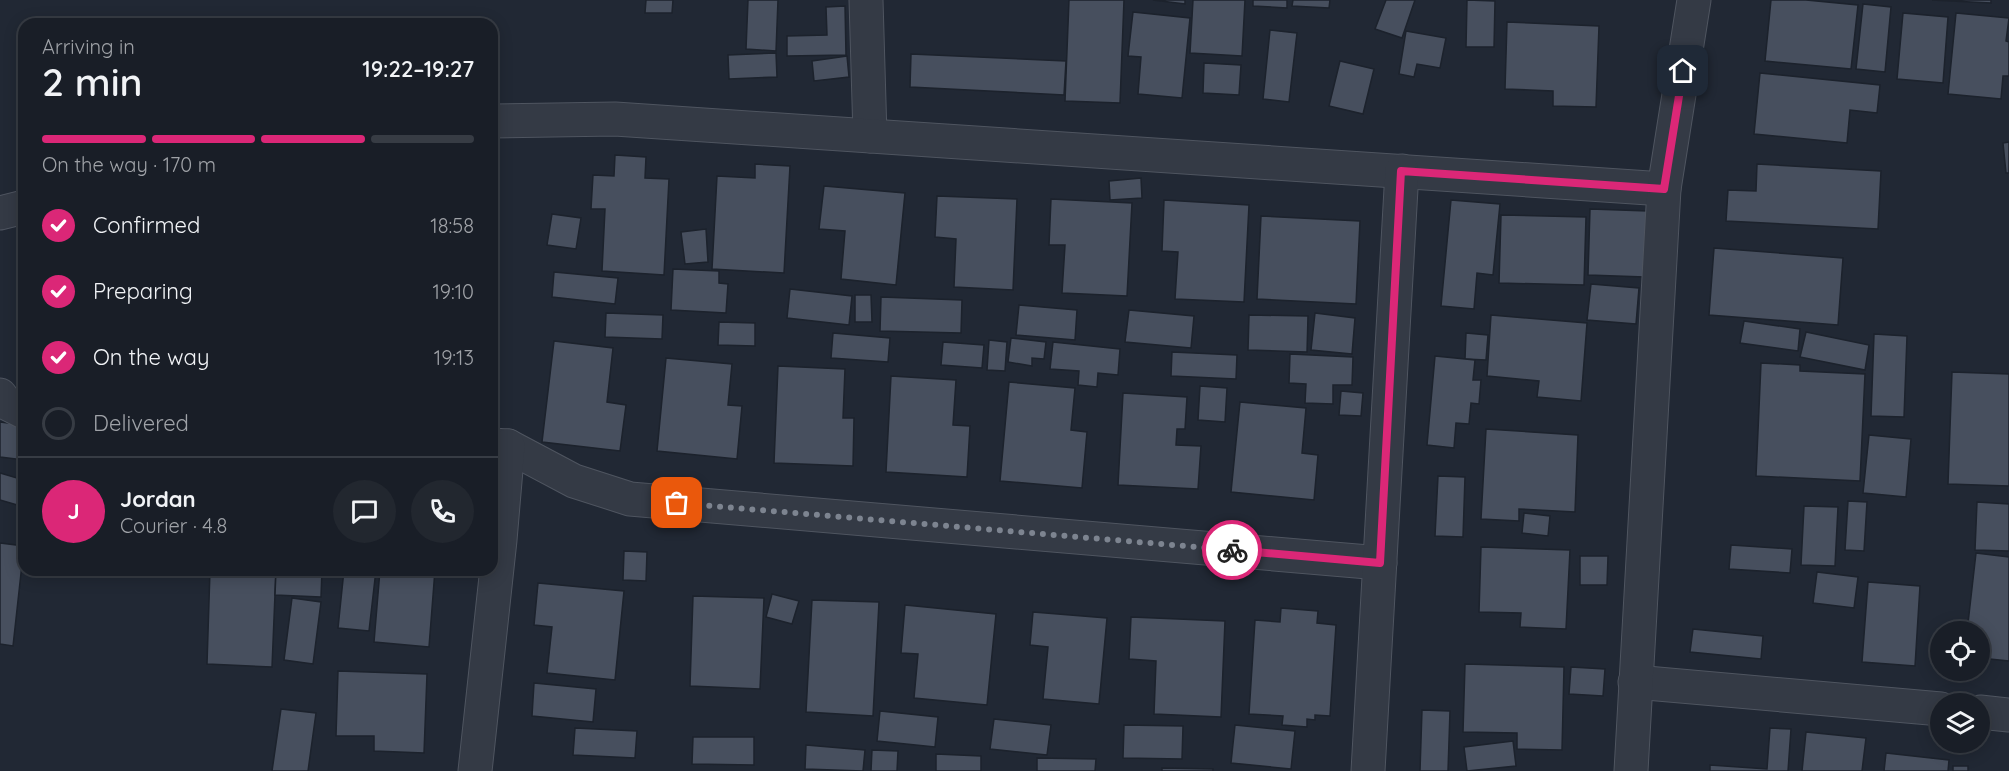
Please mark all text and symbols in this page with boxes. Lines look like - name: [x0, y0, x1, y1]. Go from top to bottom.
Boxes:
- text: Arriving in: [42, 34, 135, 59]
- pin: [1657, 45, 1708, 96]
- icon: home: [1666, 54, 1699, 87]
- text: 19:22–19:27: [362, 55, 474, 83]
- text: 2 min: [42, 57, 143, 106]
- text: On the way · 170 m: [42, 152, 216, 177]
- icon: check: [42, 209, 75, 242]
- text: Confirmed: [93, 211, 200, 239]
- text: 18:58: [430, 213, 474, 238]
- icon: check: [42, 275, 75, 308]
- text: Preparing: [93, 277, 193, 305]
- text: 19:10: [432, 279, 474, 304]
- icon: check: [42, 341, 75, 374]
- text: On the way: [93, 343, 209, 371]
- text: 19:13: [434, 345, 474, 370]
- text: Delivered: [93, 409, 189, 437]
- pin: [651, 477, 702, 528]
- button: chat: [333, 480, 396, 543]
- button: phone: [411, 480, 474, 543]
- text: Jordan: [120, 485, 196, 513]
- icon: bag: [660, 486, 693, 519]
- text: J: [67, 497, 80, 525]
- text: Courier · 4.8: [120, 513, 227, 538]
- courier: [1202, 520, 1262, 580]
- icon: bike: [1216, 534, 1249, 567]
- map controls: [1930, 621, 1990, 753]
- button: locate: [1930, 621, 1990, 681]
- button: layers: [1930, 693, 1990, 753]

